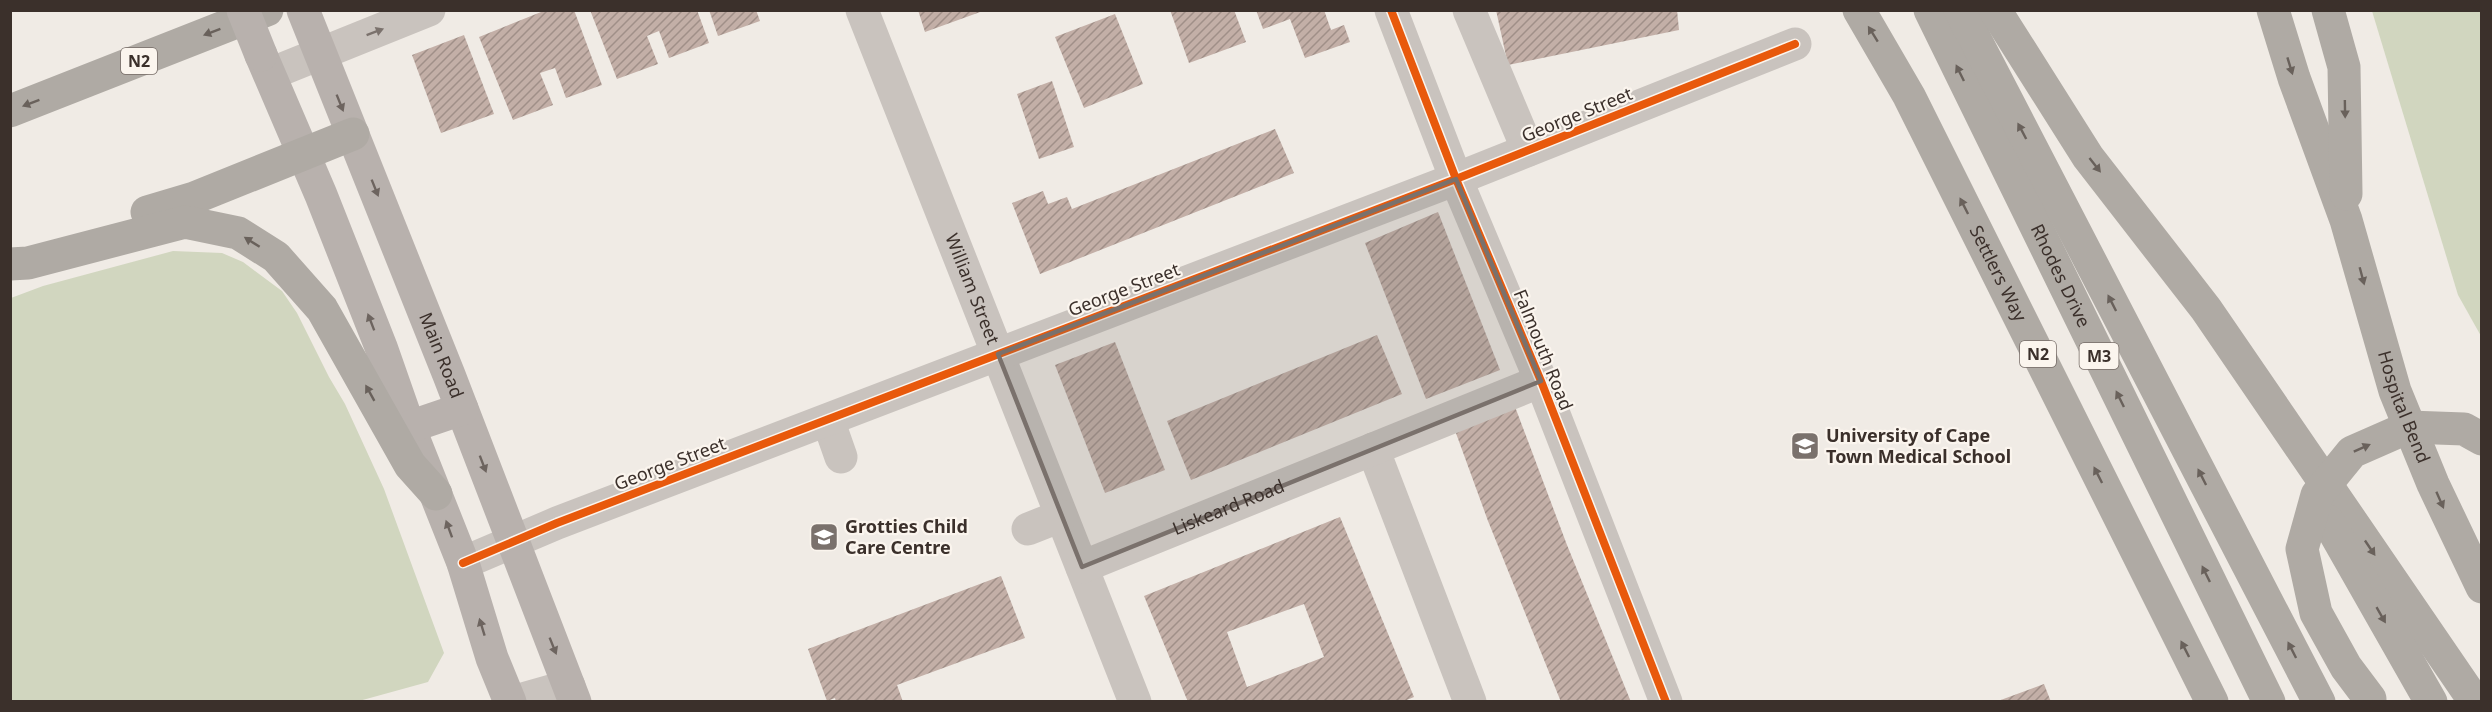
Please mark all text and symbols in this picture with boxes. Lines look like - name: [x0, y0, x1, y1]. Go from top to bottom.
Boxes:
- one-way arrow: [1868, 26, 1879, 42]
- one-way arrow: [203, 27, 221, 37]
- one-way arrow: [366, 27, 384, 37]
- road number: N2: [121, 48, 157, 74]
- one-way arrow: [2286, 58, 2295, 76]
- one-way arrow: [1956, 64, 1965, 81]
- street label: George Street: [1518, 81, 1636, 147]
- one-way arrow: [336, 95, 346, 113]
- one-way arrow: [21, 98, 39, 108]
- one-way arrow: [2340, 99, 2349, 118]
- one-way arrow: [2017, 122, 2027, 139]
- one-way arrow: [2088, 158, 2100, 173]
- one-way arrow: [370, 180, 380, 198]
- one-way arrow: [1959, 198, 1969, 215]
- street label: Rhodes Drive: [2026, 220, 2097, 331]
- street label: Settlers Way: [1965, 221, 2033, 326]
- street label: William Street: [940, 230, 1006, 348]
- one-way arrow: [244, 236, 260, 247]
- street label: George Street: [1064, 257, 1183, 321]
- one-way arrow: [2357, 267, 2367, 285]
- street label: Falmouth Road: [1509, 286, 1579, 414]
- one-way arrow: [2107, 295, 2117, 312]
- street label: Main Road: [414, 309, 470, 401]
- one-way arrow: [366, 312, 376, 330]
- road number: N2: [2020, 341, 2056, 367]
- road number: M3: [2080, 343, 2118, 369]
- street label: Hospital Bend: [2373, 347, 2436, 466]
- one-way arrow: [365, 384, 375, 401]
- one-way arrow: [2116, 390, 2125, 407]
- place label: University of Cape Town Medical School: [1826, 423, 2011, 468]
- school or university icon: University of Cape Town Medical School: [1789, 430, 1821, 462]
- street label: George Street: [610, 431, 729, 495]
- one-way arrow: [2354, 443, 2372, 453]
- one-way arrow: [479, 455, 489, 473]
- one-way arrow: [2094, 466, 2103, 483]
- one-way arrow: [2197, 468, 2207, 485]
- street label: Liskeard Road: [1169, 473, 1288, 540]
- one-way arrow: [2435, 491, 2444, 508]
- place label: Grotties Child Care Centre: [845, 514, 968, 559]
- one-way arrow: [443, 520, 453, 538]
- school or university icon: Grotties Child Care Centre: [808, 521, 840, 553]
- one-way arrow: [2364, 539, 2375, 556]
- one-way arrow: [2201, 565, 2211, 582]
- one-way arrow: [2376, 606, 2386, 623]
- one-way arrow: [477, 618, 487, 636]
- one-way arrow: [549, 637, 558, 655]
- one-way arrow: [2181, 641, 2190, 658]
- one-way arrow: [2287, 641, 2297, 658]

